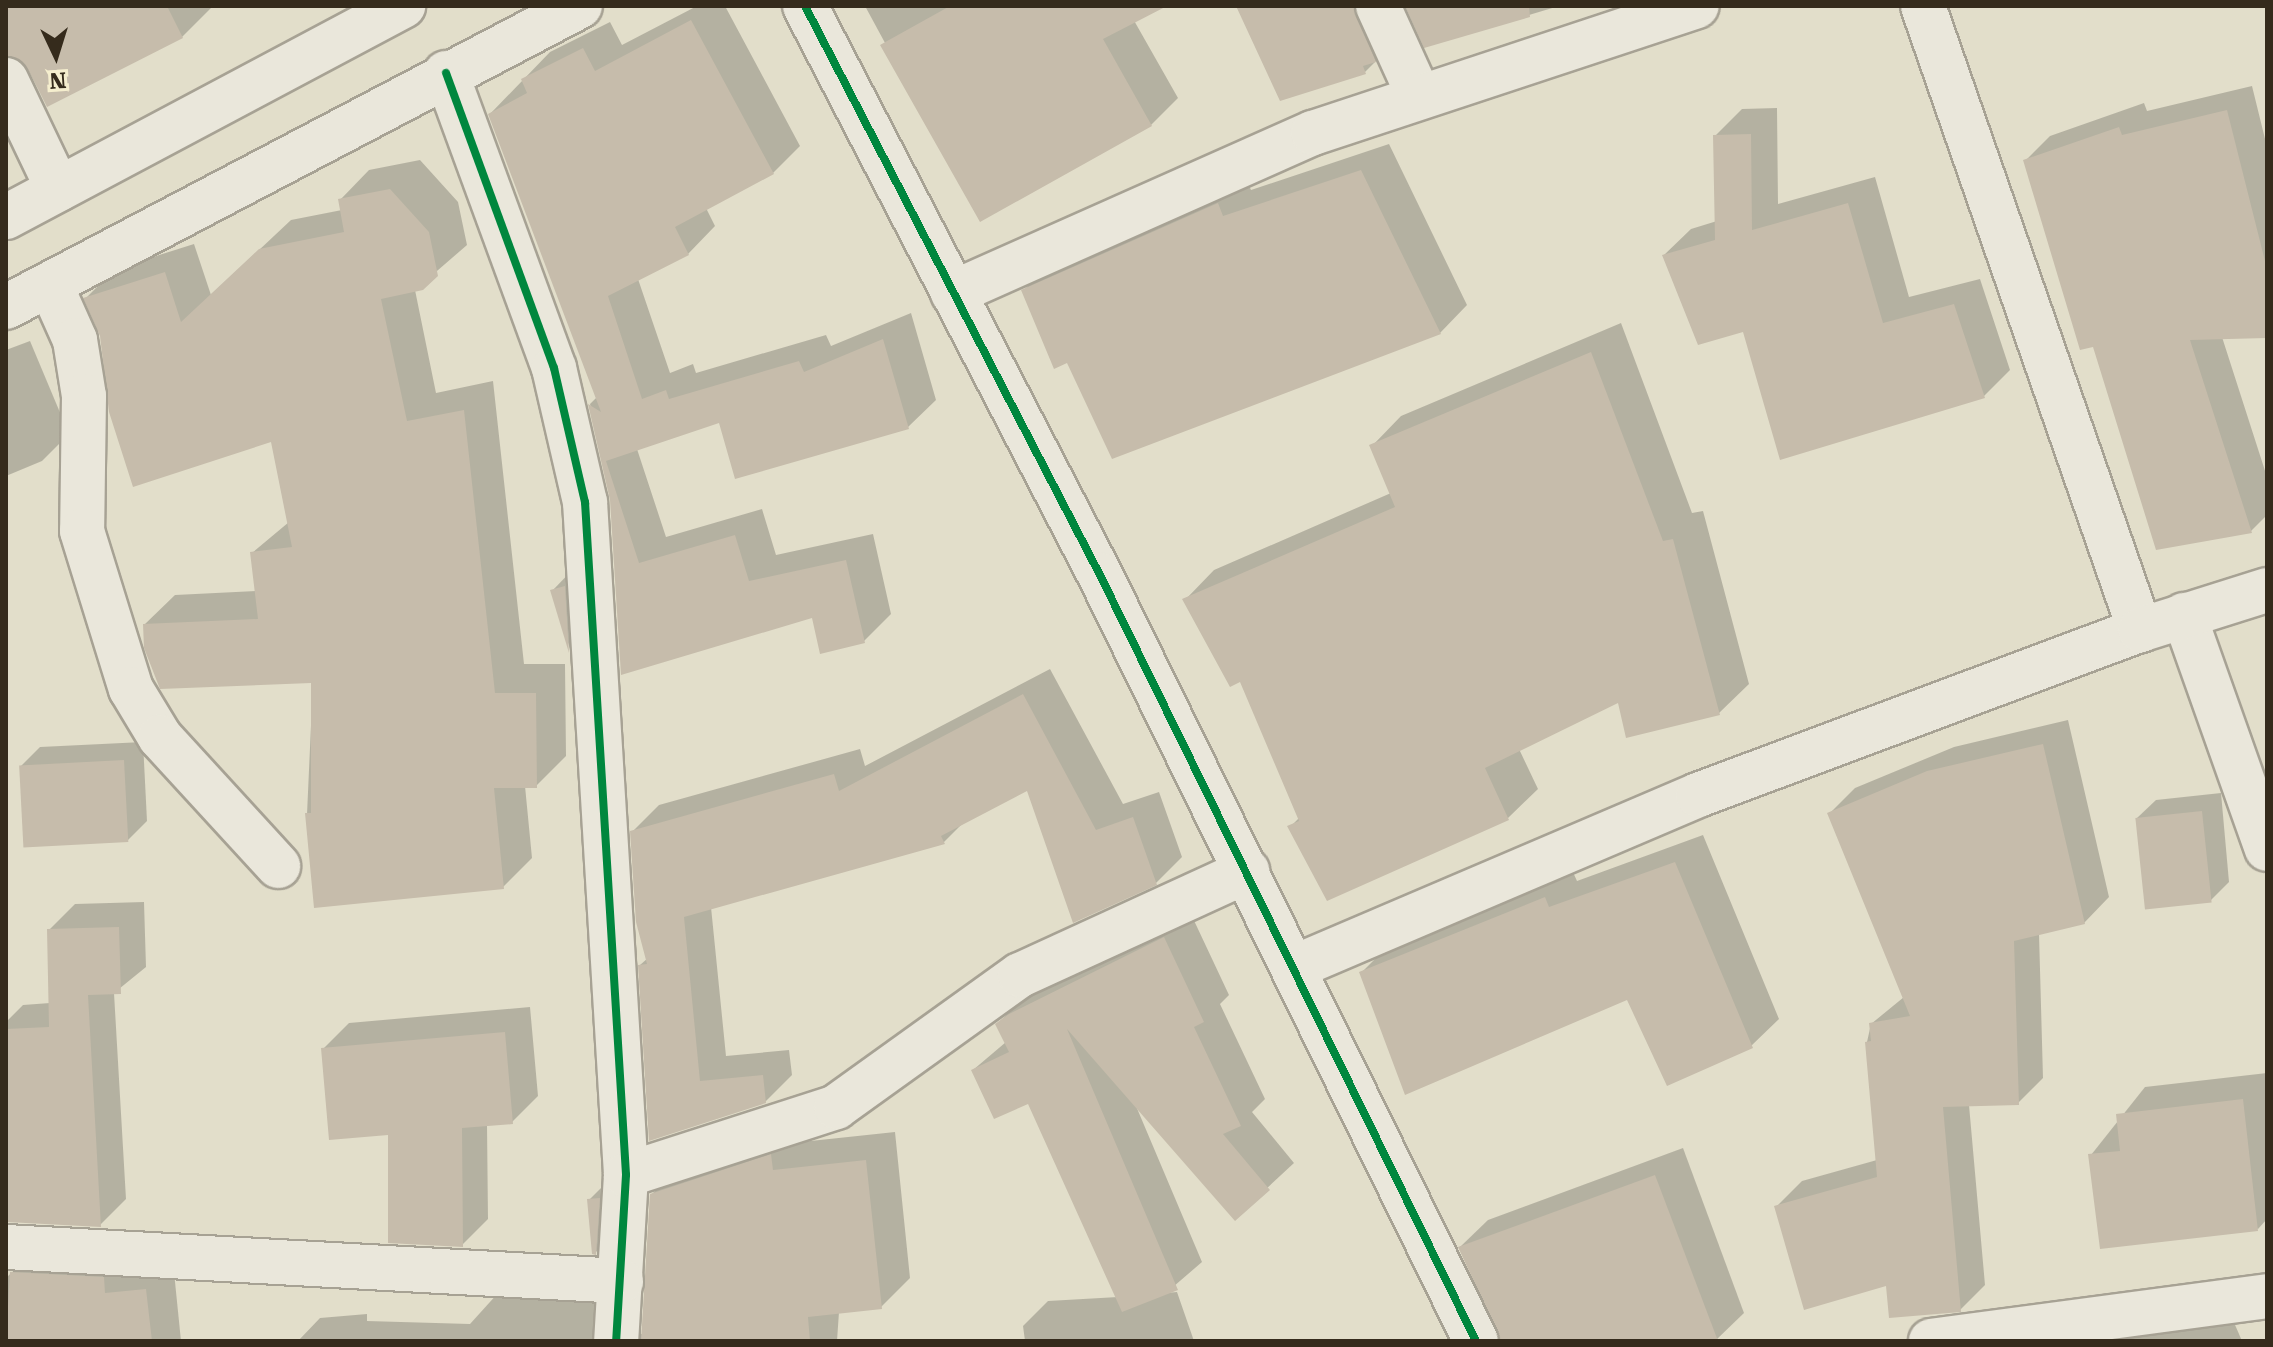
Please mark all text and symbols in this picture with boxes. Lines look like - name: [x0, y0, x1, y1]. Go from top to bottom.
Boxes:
- north arrow: [16, 16, 96, 96]
- text: N: [48, 67, 67, 94]

